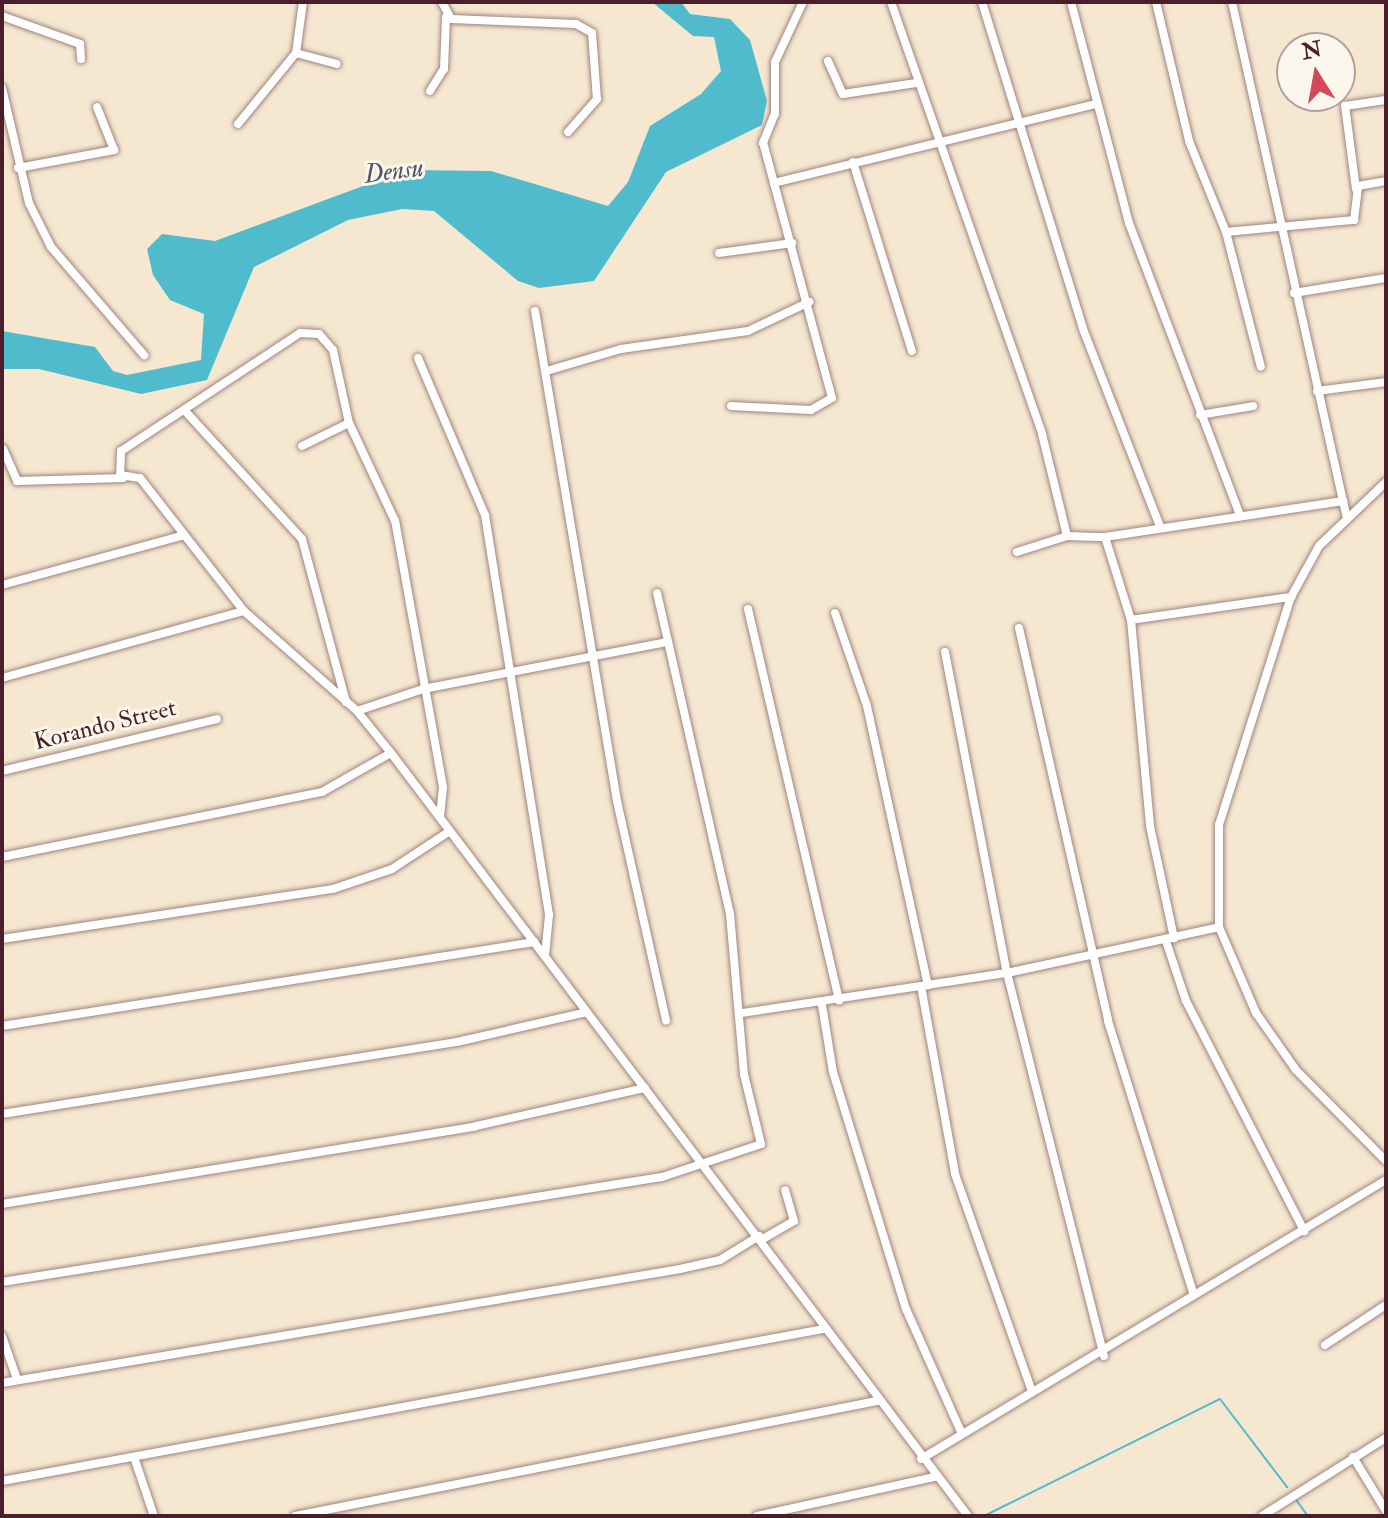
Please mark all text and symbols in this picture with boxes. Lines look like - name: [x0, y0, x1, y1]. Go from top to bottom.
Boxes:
- north arrow: [1276, 32, 1356, 112]
- text: N: [1299, 35, 1324, 66]
- water label: Densu: [363, 153, 425, 191]
- street label: Korando Street: [31, 693, 179, 757]

